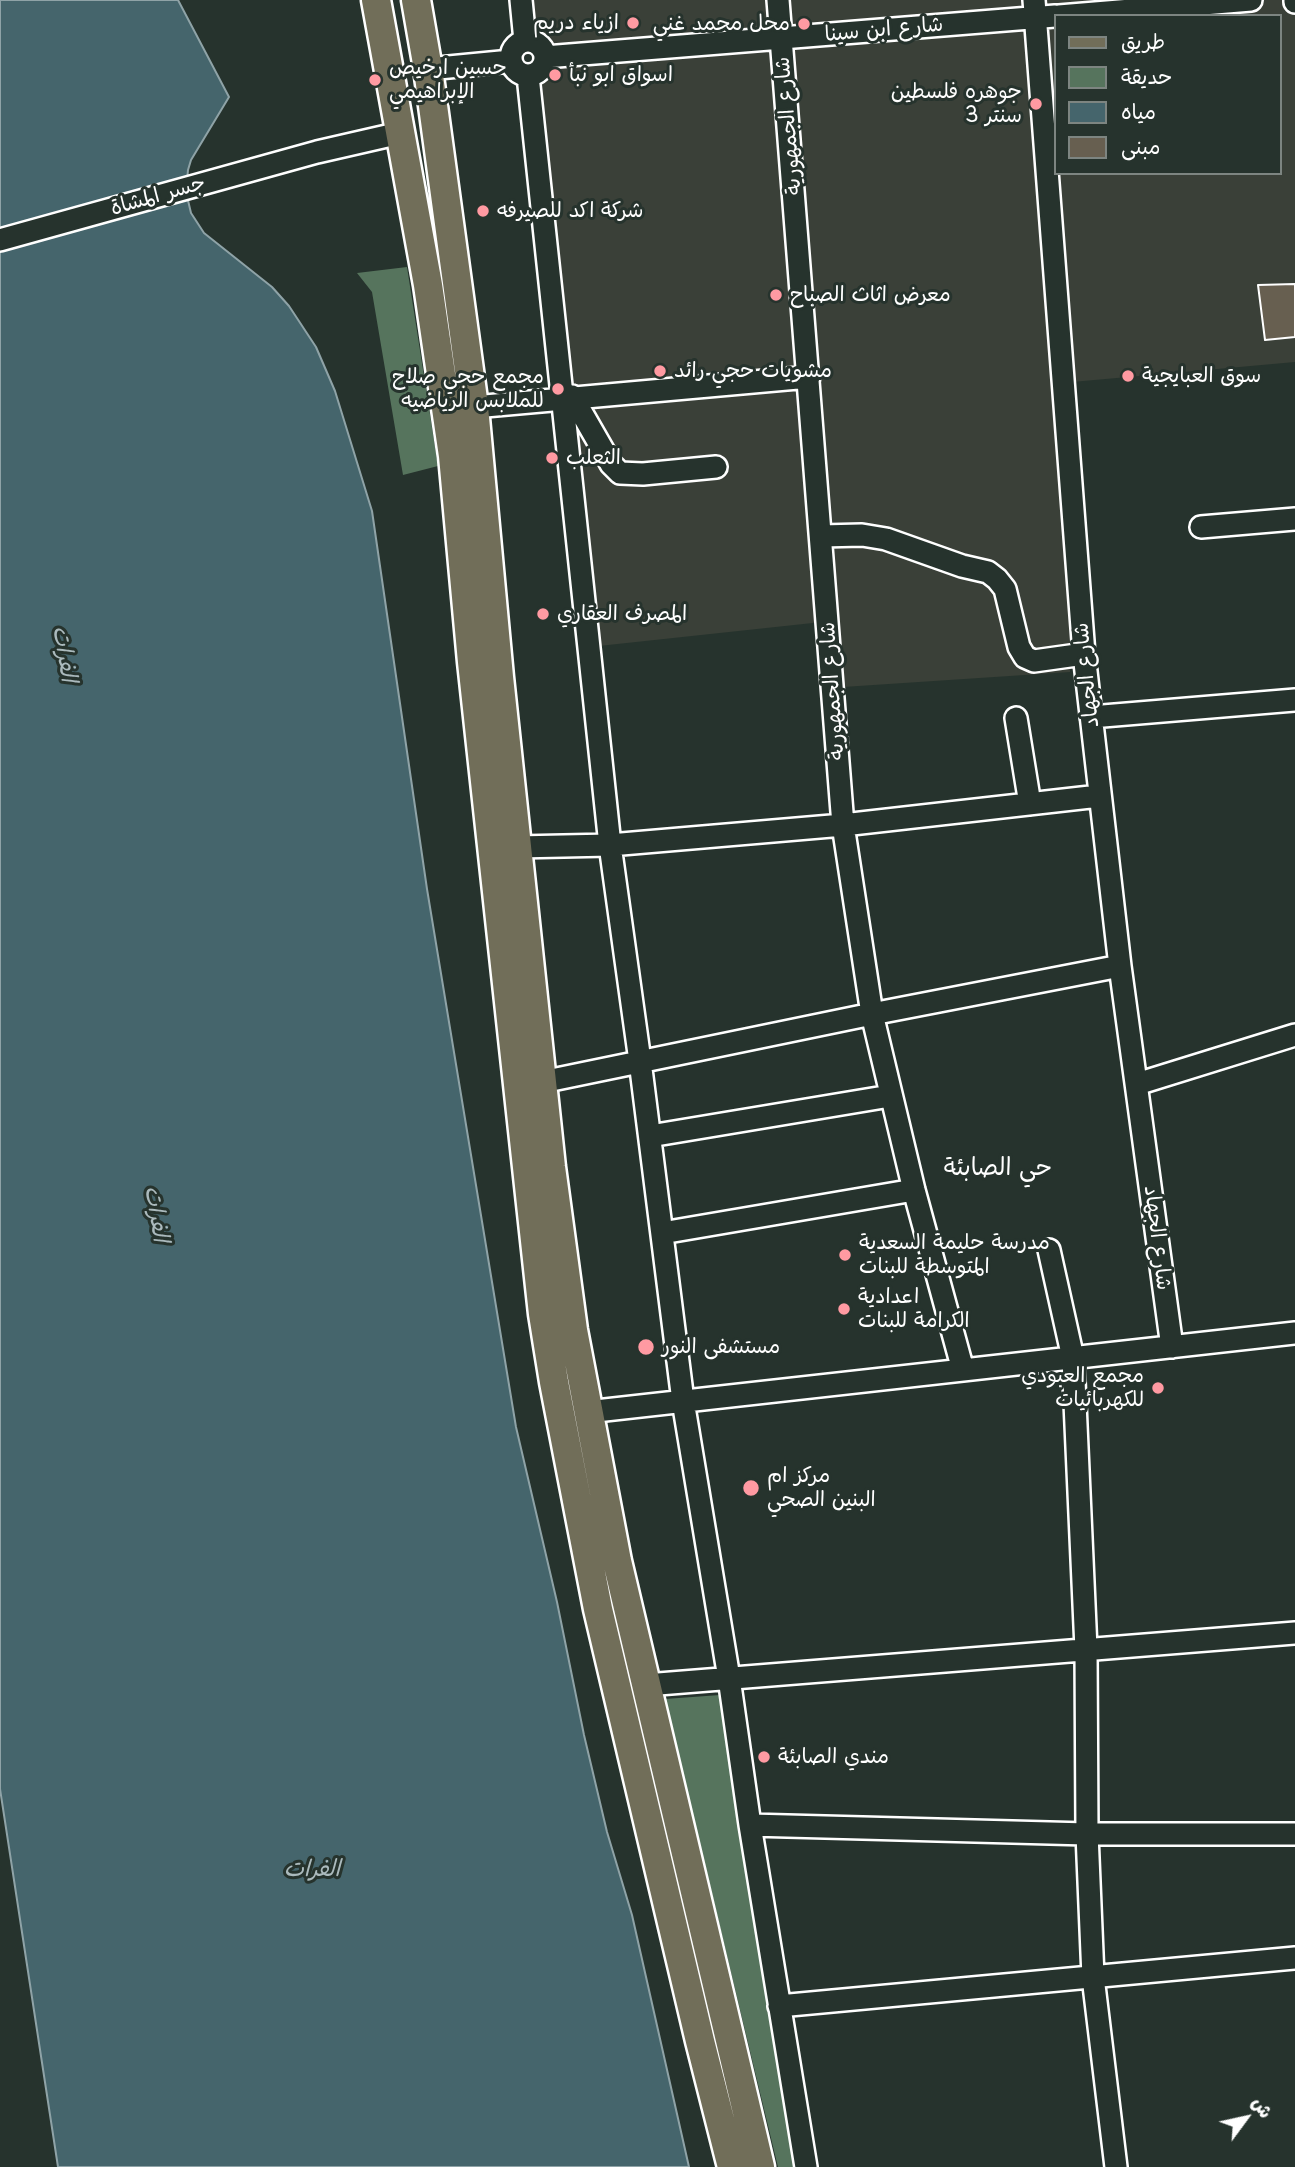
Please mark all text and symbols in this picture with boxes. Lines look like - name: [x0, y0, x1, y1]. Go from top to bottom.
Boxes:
- place label: ازياء دريم: [533, 10, 619, 36]
- place label: محل محمد غني: [653, 11, 790, 37]
- street label: شارع ابن سينا: [824, 12, 944, 48]
- legend: [1054, 14, 1281, 175]
- marker: ازياء دريم: [625, 15, 641, 31]
- marker: محل محمد غني: [796, 16, 812, 32]
- text: طريق: [1121, 24, 1165, 56]
- place label: حسين ارخيص الإبراهيمي: [389, 55, 507, 105]
- street label: شارع الجمهورية: [770, 56, 808, 196]
- text: حديقة: [1121, 59, 1172, 91]
- place label: اسواق ابو نبأ: [569, 62, 673, 88]
- marker: اسواق ابو نبأ: [547, 67, 563, 83]
- marker: حسين ارخيص الإبراهيمي: [367, 72, 383, 88]
- place label: جوهره فلسطين سنتر 3: [891, 79, 1022, 129]
- text: مياه: [1121, 94, 1156, 126]
- marker: جوهره فلسطين سنتر 3: [1028, 96, 1044, 112]
- text: مبنى: [1121, 129, 1160, 161]
- street label: جسر المشاة: [108, 170, 208, 222]
- place label: شركة اكد للصيرفه: [497, 198, 643, 224]
- marker: شركة اكد للصيرفه: [475, 203, 491, 219]
- place label: معرض اثاث الصباح: [790, 282, 951, 308]
- marker: معرض اثاث الصباح: [768, 287, 784, 303]
- place label: مشويات حجي رائد: [674, 358, 832, 384]
- marker: مشويات حجي رائد: [652, 363, 668, 379]
- place label: سوق العبايجية: [1142, 363, 1261, 389]
- place label: مجمع حجي صلاح للملابس الرياضيه: [392, 364, 544, 414]
- marker: سوق العبايجية: [1120, 368, 1136, 384]
- marker: مجمع حجي صلاح للملابس الرياضيه: [550, 381, 566, 397]
- place label: الثعلب: [566, 445, 621, 471]
- marker: الثعلب: [544, 450, 560, 466]
- place label: المصرف العقاري: [557, 601, 687, 627]
- marker: المصرف العقاري: [535, 606, 551, 622]
- street label: شارع الجمهورية: [816, 621, 850, 761]
- street label: شارع الجهاد: [1069, 621, 1105, 729]
- water label: الفرات: [46, 624, 82, 684]
- district label: حي الصابئة: [944, 1154, 1052, 1182]
- water label: الفرات: [138, 1184, 174, 1244]
- street label: شارع الجهاد: [1138, 1184, 1176, 1292]
- place label: مدرسة حليمة السعدية المتوسطة للبنات: [859, 1230, 1050, 1280]
- marker: مدرسة حليمة السعدية المتوسطة للبنات: [837, 1247, 853, 1263]
- place label: اعدادية الكرامة للبنات: [858, 1284, 970, 1334]
- marker: اعدادية الكرامة للبنات: [836, 1301, 852, 1317]
- place label: مستشفى النور: [662, 1334, 780, 1360]
- marker: مستشفى النور: [636, 1337, 656, 1357]
- place label: مجمع العبودي للكهربائيات: [1021, 1363, 1144, 1413]
- marker: مجمع العبودي للكهربائيات: [1150, 1380, 1166, 1396]
- place label: مركز ام البنين الصحي: [767, 1463, 876, 1513]
- marker: مركز ام البنين الصحي: [741, 1478, 761, 1498]
- place label: مندي الصابئة: [778, 1744, 889, 1770]
- marker: مندي الصابئة: [756, 1749, 772, 1765]
- water label: الفرات: [284, 1856, 340, 1884]
- north arrow: [1211, 2083, 1281, 2153]
- text: ش: [1246, 2090, 1281, 2123]

